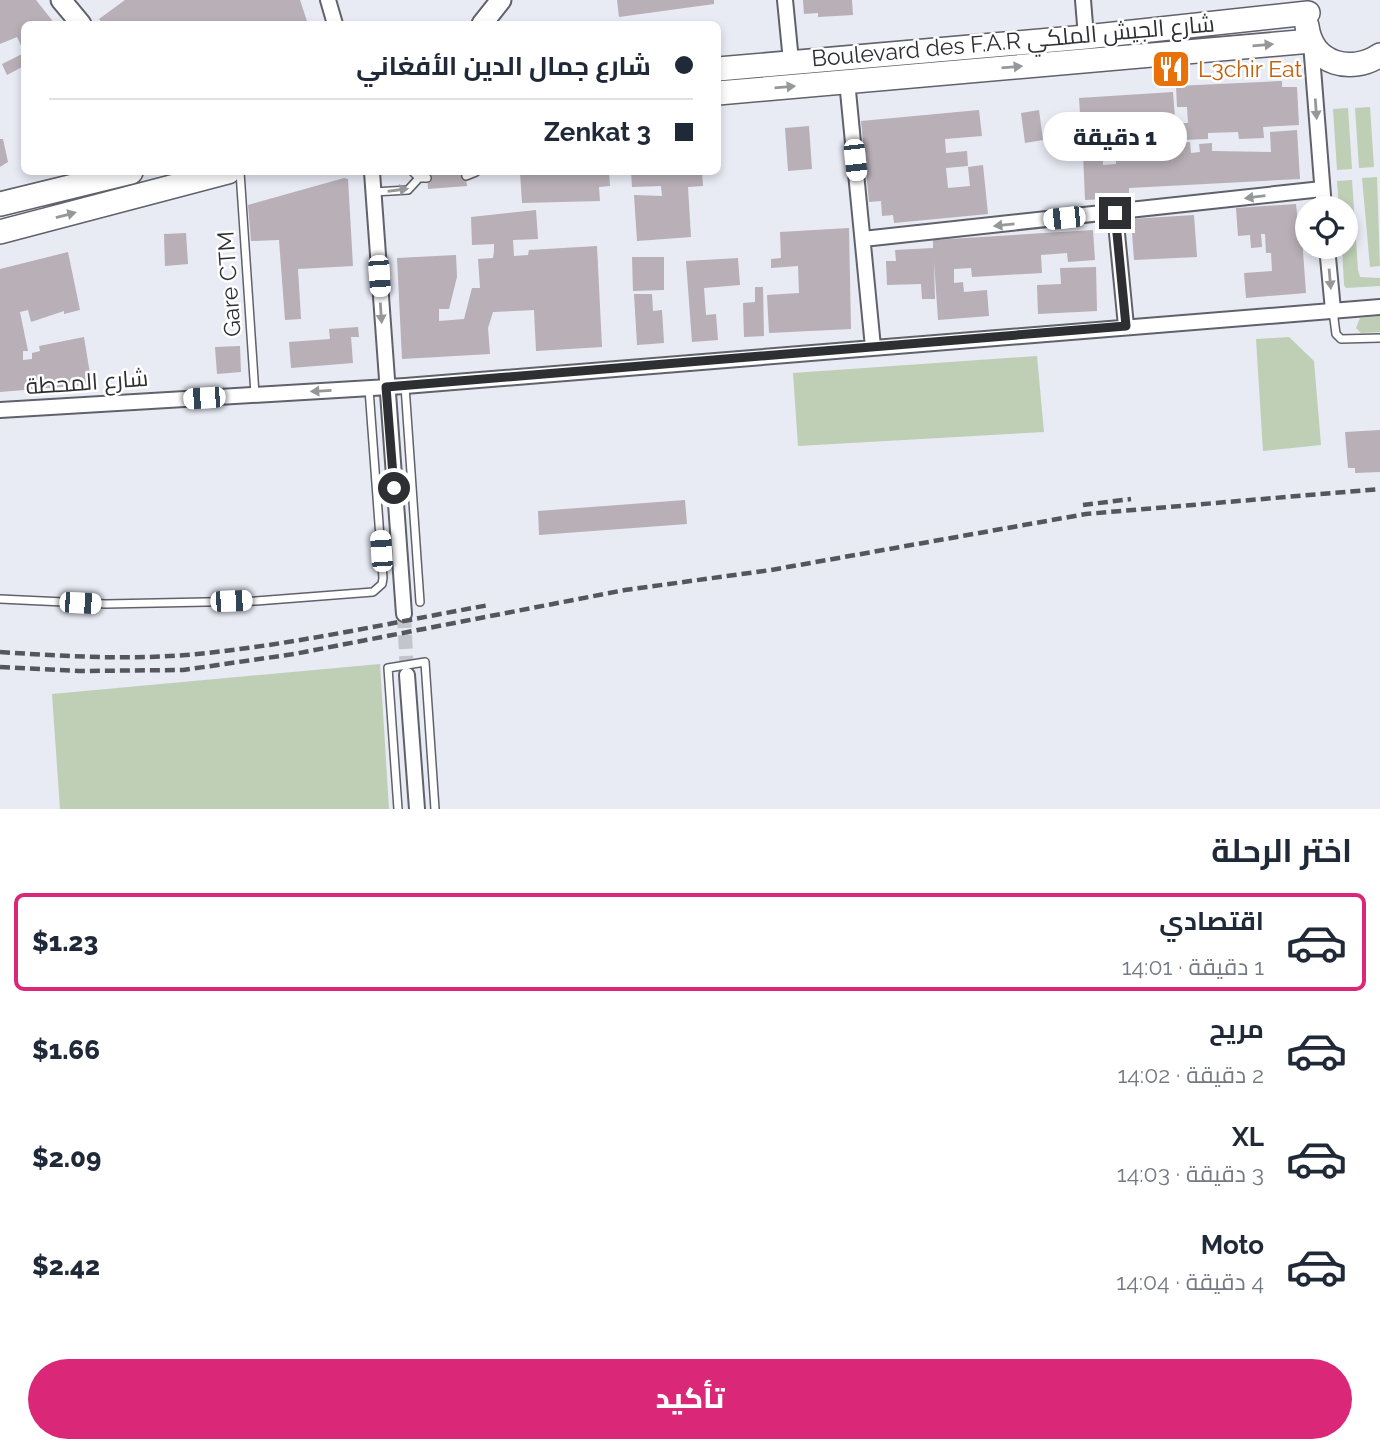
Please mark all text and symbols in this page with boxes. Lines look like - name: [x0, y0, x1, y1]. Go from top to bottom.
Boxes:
- street label: Boulevard des F.A.R شارع الجيش الملكي: [810, 9, 1216, 77]
- one-way arrow: [1252, 39, 1274, 50]
- restaurant icon: L3chir Eat: [1150, 48, 1192, 90]
- text: شارع جمال الدين الأفغاني: [356, 51, 651, 81]
- place label: L3chir Eat: [1198, 55, 1303, 82]
- one-way arrow: [1001, 61, 1023, 72]
- one-way arrow: [775, 81, 797, 92]
- one-way arrow: [1311, 98, 1322, 120]
- callout: 1 دقيقة: [1043, 111, 1187, 160]
- text: Zenkat 3: [544, 117, 651, 147]
- text: 1 دقيقة: [1073, 123, 1157, 150]
- car: [843, 138, 868, 182]
- one-way arrow: [388, 184, 410, 195]
- one-way arrow: [1244, 192, 1266, 203]
- map controls: [1295, 196, 1358, 259]
- button: locate: [1295, 196, 1358, 259]
- route end: [1099, 197, 1131, 229]
- car: [1043, 205, 1086, 231]
- one-way arrow: [55, 209, 77, 220]
- one-way arrow: [993, 219, 1015, 230]
- street label: Gare CTM: [211, 230, 246, 338]
- car: [368, 254, 391, 298]
- one-way arrow: [1325, 268, 1336, 290]
- one-way arrow: [376, 302, 387, 324]
- street label: شارع المحطة: [25, 364, 149, 402]
- car: [183, 386, 226, 410]
- one-way arrow: [309, 386, 331, 397]
- route start: [378, 472, 410, 504]
- car: [370, 529, 393, 573]
- car: [210, 590, 253, 612]
- car: [59, 591, 102, 615]
- text: اختر الرحلة: [1211, 832, 1352, 869]
- text: اقتصادي: [1159, 906, 1264, 936]
- icon: car: [1285, 911, 1348, 974]
- text: $1.23: [32, 927, 98, 957]
- text: 1 دقيقة · 14:01: [1122, 953, 1264, 980]
- text: مريح: [1209, 1014, 1264, 1044]
- icon: car: [1285, 1019, 1348, 1082]
- text: $1.66: [32, 1035, 100, 1065]
- text: 2 دقيقة · 14:02: [1117, 1061, 1264, 1088]
- text: XL: [1232, 1122, 1264, 1152]
- icon: car: [1285, 1127, 1348, 1190]
- text: $2.09: [32, 1143, 101, 1173]
- text: 3 دقيقة · 14:03: [1117, 1160, 1264, 1187]
- text: Moto: [1201, 1230, 1264, 1260]
- icon: car: [1285, 1235, 1348, 1298]
- text: $2.42: [32, 1251, 100, 1281]
- text: 4 دقيقة · 14:04: [1116, 1268, 1264, 1295]
- button: تأكيد: [28, 1359, 1352, 1439]

